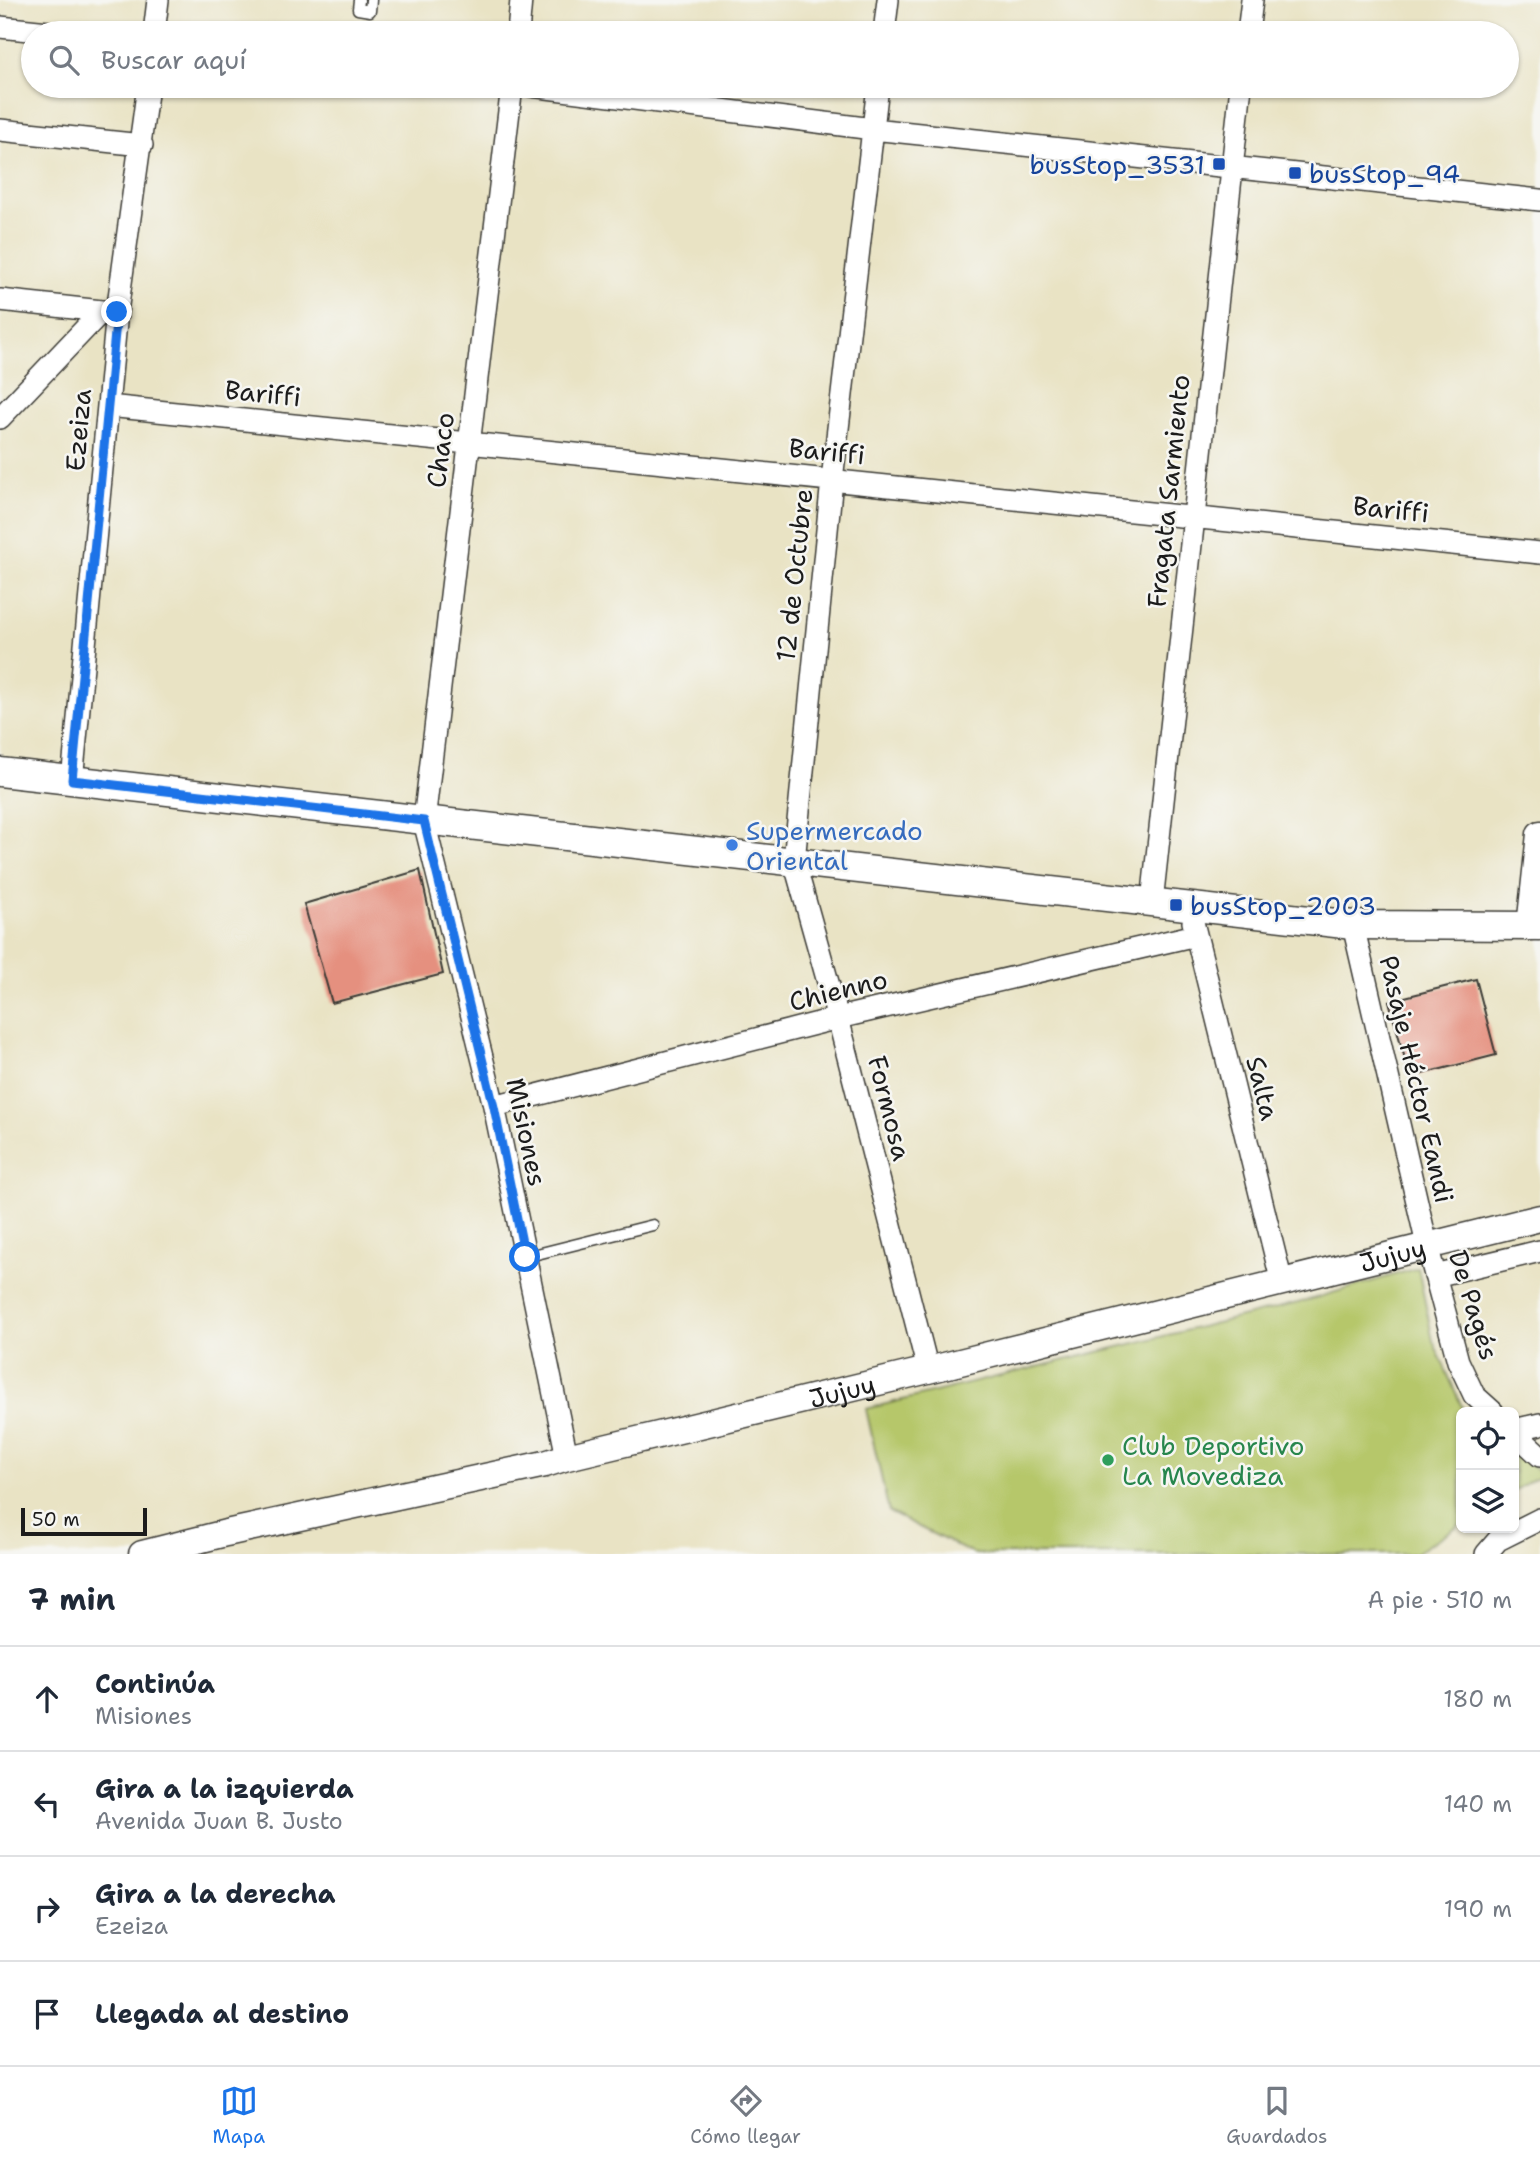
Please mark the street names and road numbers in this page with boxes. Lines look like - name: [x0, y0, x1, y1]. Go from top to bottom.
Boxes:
- street label: Bariffi: [223, 372, 303, 414]
- street label: Fragata Sarmiento: [1138, 373, 1198, 609]
- street label: Ezeiza: [57, 387, 99, 473]
- street label: Chaco: [418, 410, 462, 490]
- street label: Bariffi: [787, 430, 867, 472]
- street label: 12 de Octubre: [768, 487, 820, 663]
- street label: Bariffi: [1351, 488, 1431, 530]
- street label: Pasaje Héctor Eandi: [1372, 952, 1462, 1206]
- street label: Chienno: [785, 961, 891, 1019]
- street label: Formosa: [860, 1052, 920, 1164]
- street label: Salta: [1238, 1052, 1288, 1124]
- street label: Misiones: [498, 1075, 556, 1189]
- street label: Jujuy: [1356, 1230, 1429, 1280]
- street label: De Pagés: [1441, 1246, 1507, 1364]
- street label: Jujuy: [805, 1366, 879, 1416]

